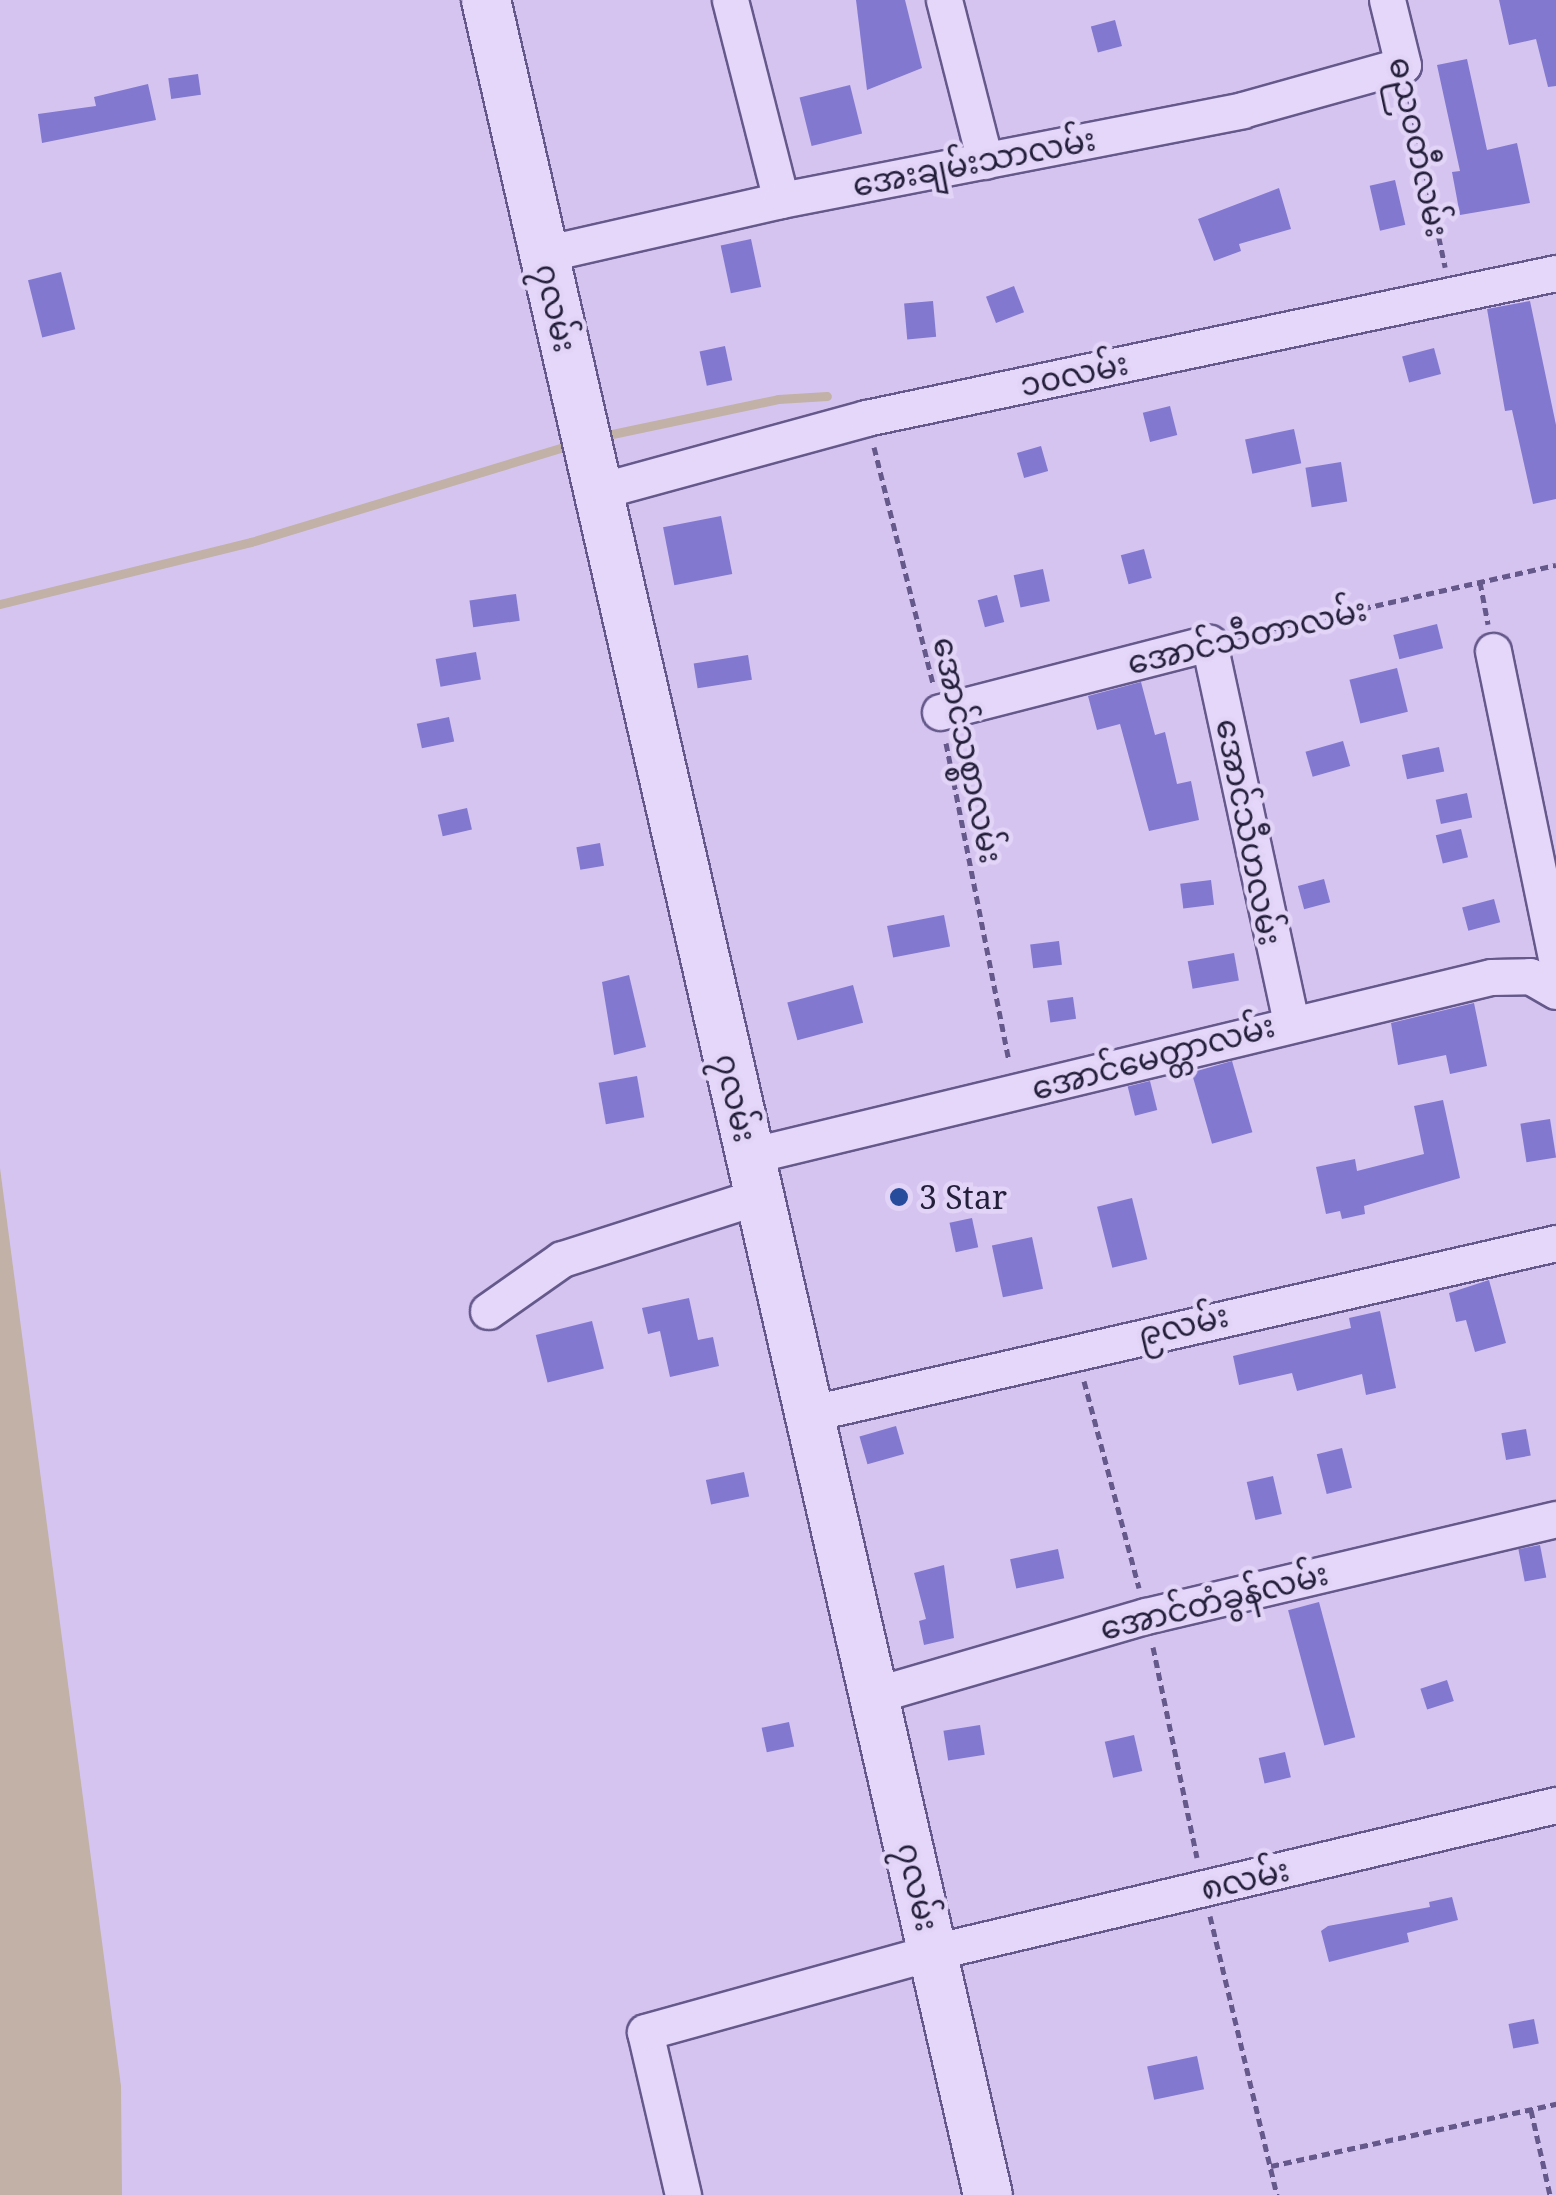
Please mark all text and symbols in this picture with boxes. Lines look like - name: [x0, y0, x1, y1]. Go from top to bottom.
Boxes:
- street label: ဓညဝတီလမ်း: [1381, 53, 1457, 241]
- street label: အေးချမ်းသာလမ်း: [849, 120, 1099, 204]
- street label: ၇လမ်း: [527, 260, 585, 356]
- street label: ၁၀လမ်း: [1016, 344, 1132, 404]
- street label: အောင်သီတာလမ်း: [1123, 590, 1371, 682]
- street label: အောင်သစ္စာလမ်း: [925, 633, 1011, 867]
- street label: အောင်သီဟလမ်း: [1208, 715, 1290, 949]
- street label: အောင်မေတ္တာလမ်း: [1027, 1006, 1279, 1108]
- street label: ၇လမ်း: [707, 1050, 765, 1146]
- place label: 3 Star: [919, 1178, 1007, 1216]
- marker: 3 Star: [888, 1186, 910, 1208]
- street label: ၉လမ်း: [1134, 1296, 1232, 1354]
- street label: အောင်တံခွန်လမ်း: [1096, 1554, 1332, 1648]
- street label: ၇လမ်း: [889, 1839, 947, 1935]
- street label: ၈လမ်း: [1197, 1850, 1293, 1908]

